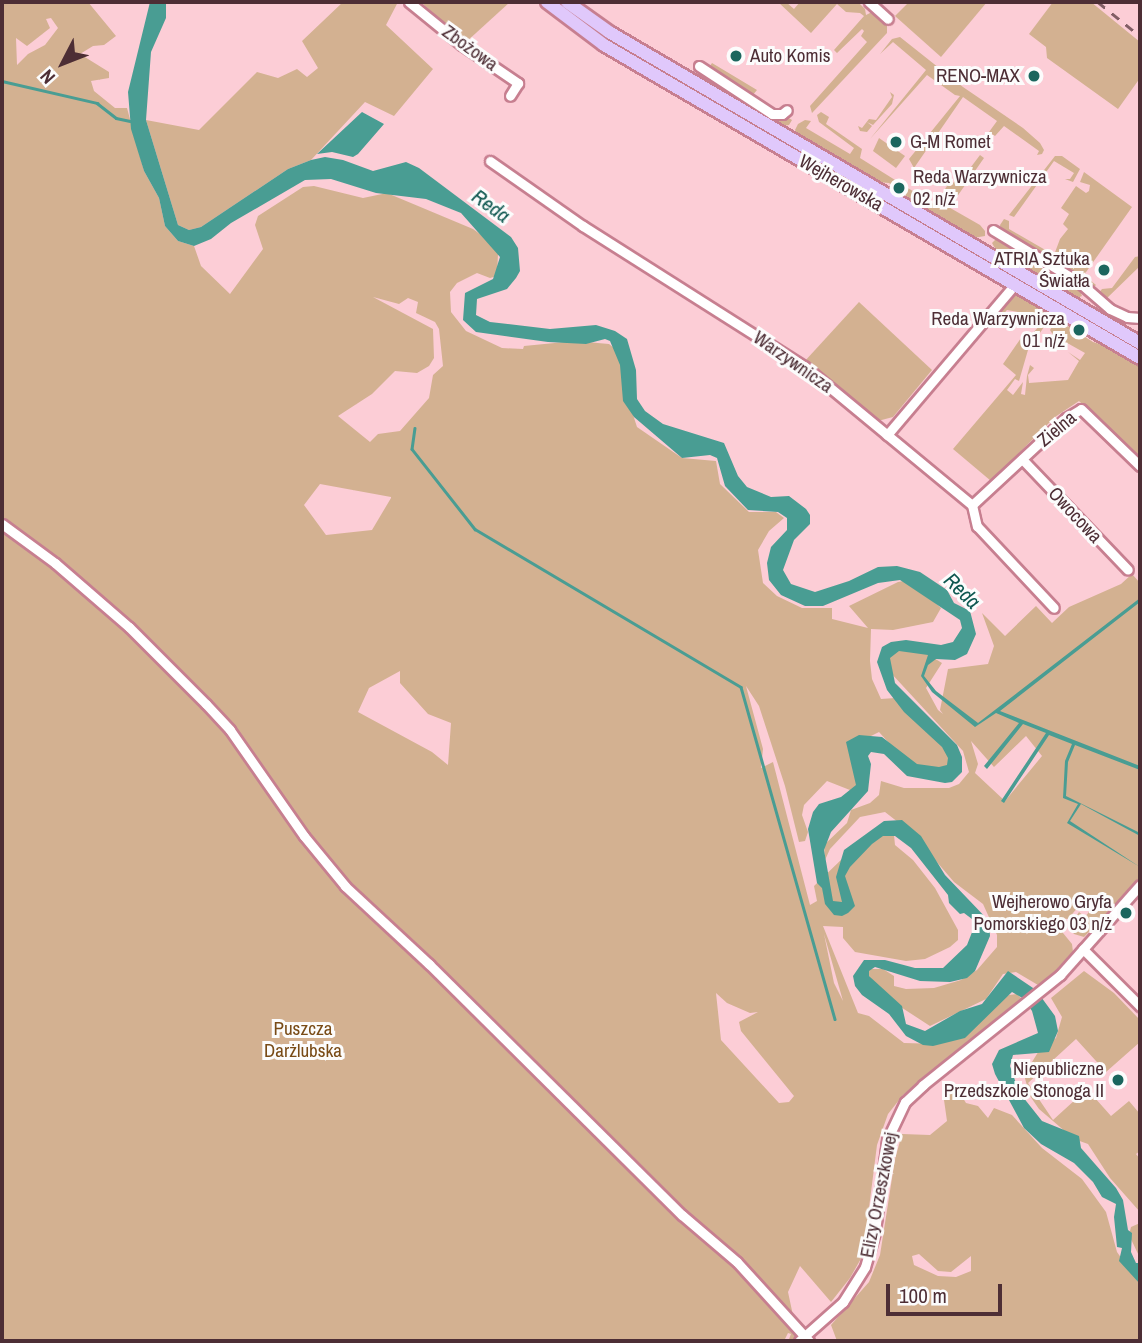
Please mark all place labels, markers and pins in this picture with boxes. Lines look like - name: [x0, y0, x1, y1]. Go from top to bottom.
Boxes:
- place label: Auto Komis: [750, 45, 831, 67]
- marker: Auto Komis: [728, 48, 744, 64]
- place label: RENO-MAX: [936, 65, 1020, 87]
- marker: RENO-MAX: [1026, 68, 1042, 84]
- place label: G-M Romet: [910, 131, 991, 153]
- marker: G-M Romet: [888, 134, 904, 150]
- place label: Reda Warzywnicza 02 n/ż: [913, 166, 1047, 210]
- marker: Reda Warzywnicza 02 n/ż: [891, 180, 907, 196]
- place label: ATRIA Sztuka Światła: [993, 248, 1090, 292]
- marker: ATRIA Sztuka Światła: [1096, 262, 1112, 278]
- place label: Reda Warzywnicza 01 n/ż: [931, 308, 1065, 352]
- marker: Reda Warzywnicza 01 n/ż: [1071, 322, 1087, 338]
- place label: Wejherowo Gryfa Pomorskiego 03 n/ż: [973, 891, 1112, 935]
- marker: Wejherowo Gryfa Pomorskiego 03 n/ż: [1118, 905, 1134, 921]
- place label: Niepubliczne Przedszkole Stonoga II: [944, 1058, 1104, 1102]
- marker: Niepubliczne Przedszkole Stonoga II: [1110, 1072, 1126, 1088]

